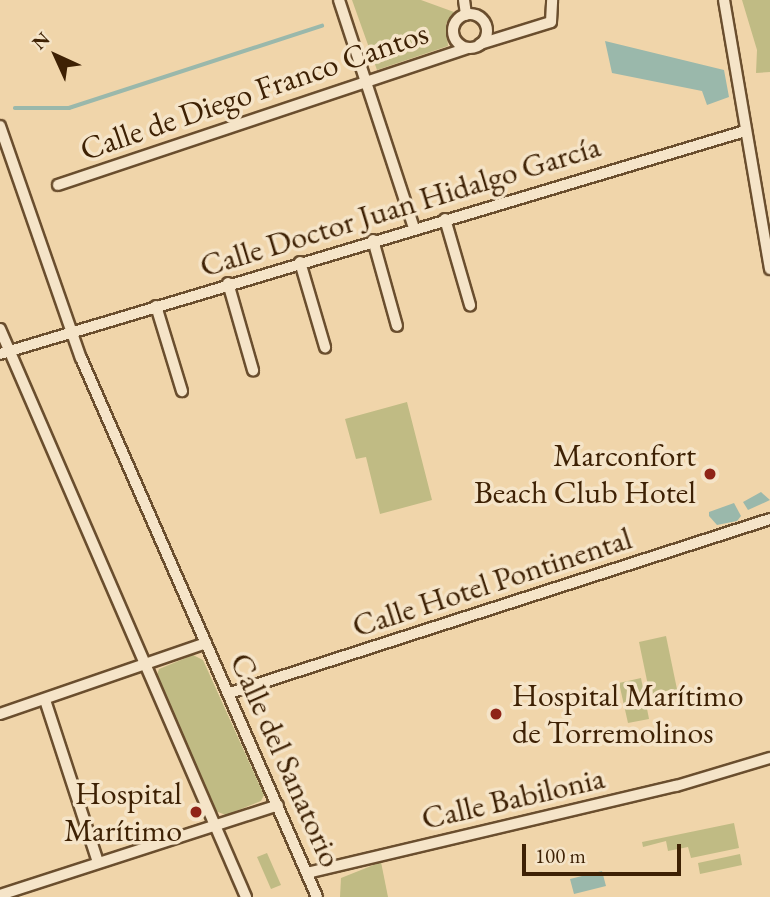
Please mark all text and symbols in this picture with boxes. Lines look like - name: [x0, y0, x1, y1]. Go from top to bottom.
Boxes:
- street label: Calle de Diego Franco Cantos: [75, 13, 433, 169]
- north arrow: [21, 21, 91, 91]
- text: N: [27, 27, 55, 55]
- street label: Calle Doctor Juan Hidalgo García: [195, 127, 605, 285]
- place label: Marconfort Beach Club Hotel: [474, 437, 696, 512]
- marker: Marconfort Beach Club Hotel: [702, 466, 718, 482]
- street label: Calle Hotel Pontinental: [347, 519, 637, 645]
- street label: Calle del Sanatorio: [222, 647, 350, 873]
- place label: Hospital Marítimo de Torremolinos: [512, 677, 744, 752]
- marker: Hospital Marítimo de Torremolinos: [486, 704, 506, 724]
- street label: Calle Babilonia: [418, 758, 608, 838]
- place label: Hospital Marítimo: [64, 775, 182, 850]
- marker: Hospital Marítimo: [188, 804, 204, 820]
- scale bar: [525, 830, 684, 874]
- text: 100 m: [535, 842, 586, 869]

